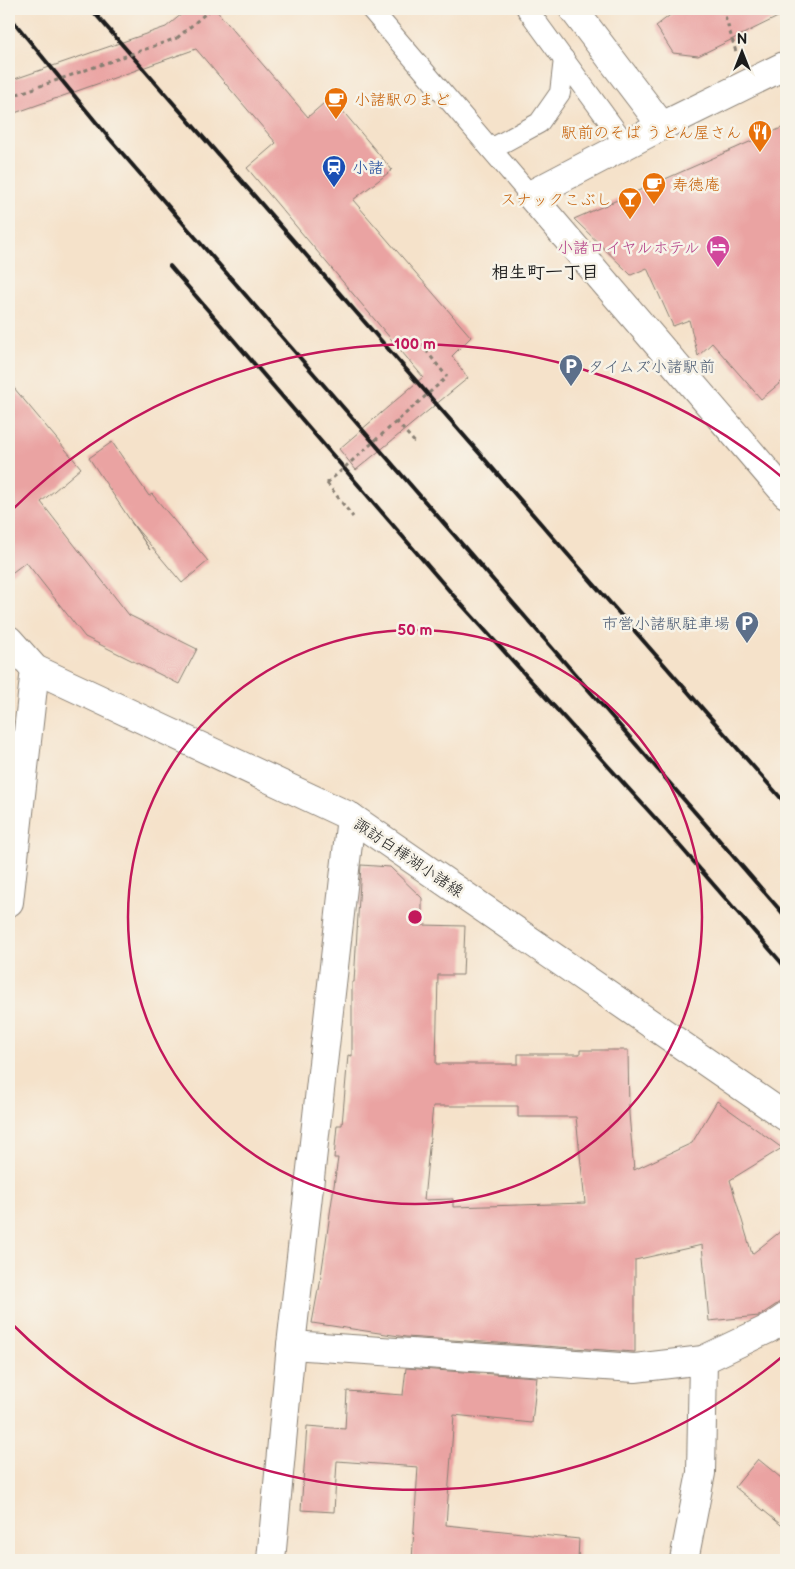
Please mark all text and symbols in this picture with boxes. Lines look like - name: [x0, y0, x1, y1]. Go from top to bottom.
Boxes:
- north arrow: [718, 28, 768, 78]
- text: N: [737, 31, 747, 48]
- cafe icon: 小諸駅のまど: [323, 86, 349, 120]
- place label: 小諸駅のまど: [354, 91, 450, 110]
- restaurant icon: 駅前のそば うどん屋さん: [747, 119, 773, 153]
- place label: 駅前のそば うどん屋さん: [561, 124, 742, 143]
- station icon: 小諸: [321, 154, 347, 188]
- place label: 小諸: [352, 159, 384, 178]
- cafe icon: 寿徳庵: [641, 171, 667, 205]
- place label: 寿徳庵: [672, 176, 720, 195]
- bar icon: スナックこぶし: [617, 186, 643, 220]
- place label: スナックこぶし: [500, 191, 612, 210]
- hotel icon: 小諸ロイヤルホテル: [705, 234, 731, 268]
- place label: 小諸ロイヤルホテル: [557, 239, 700, 258]
- district label: 相生町一丁目: [491, 262, 599, 283]
- text: 100 m: [394, 335, 436, 354]
- parking icon: タイムズ小諸駅前: [558, 353, 584, 387]
- place label: タイムズ小諸駅前: [588, 358, 715, 377]
- parking icon: 市営小諸駅駐車場: [734, 610, 760, 644]
- place label: 市営小諸駅駐車場: [602, 615, 730, 634]
- text: 50 m: [398, 621, 433, 640]
- street label: 諏訪白樺湖小諸線: [350, 815, 467, 902]
- centre of rings: [406, 908, 424, 926]

